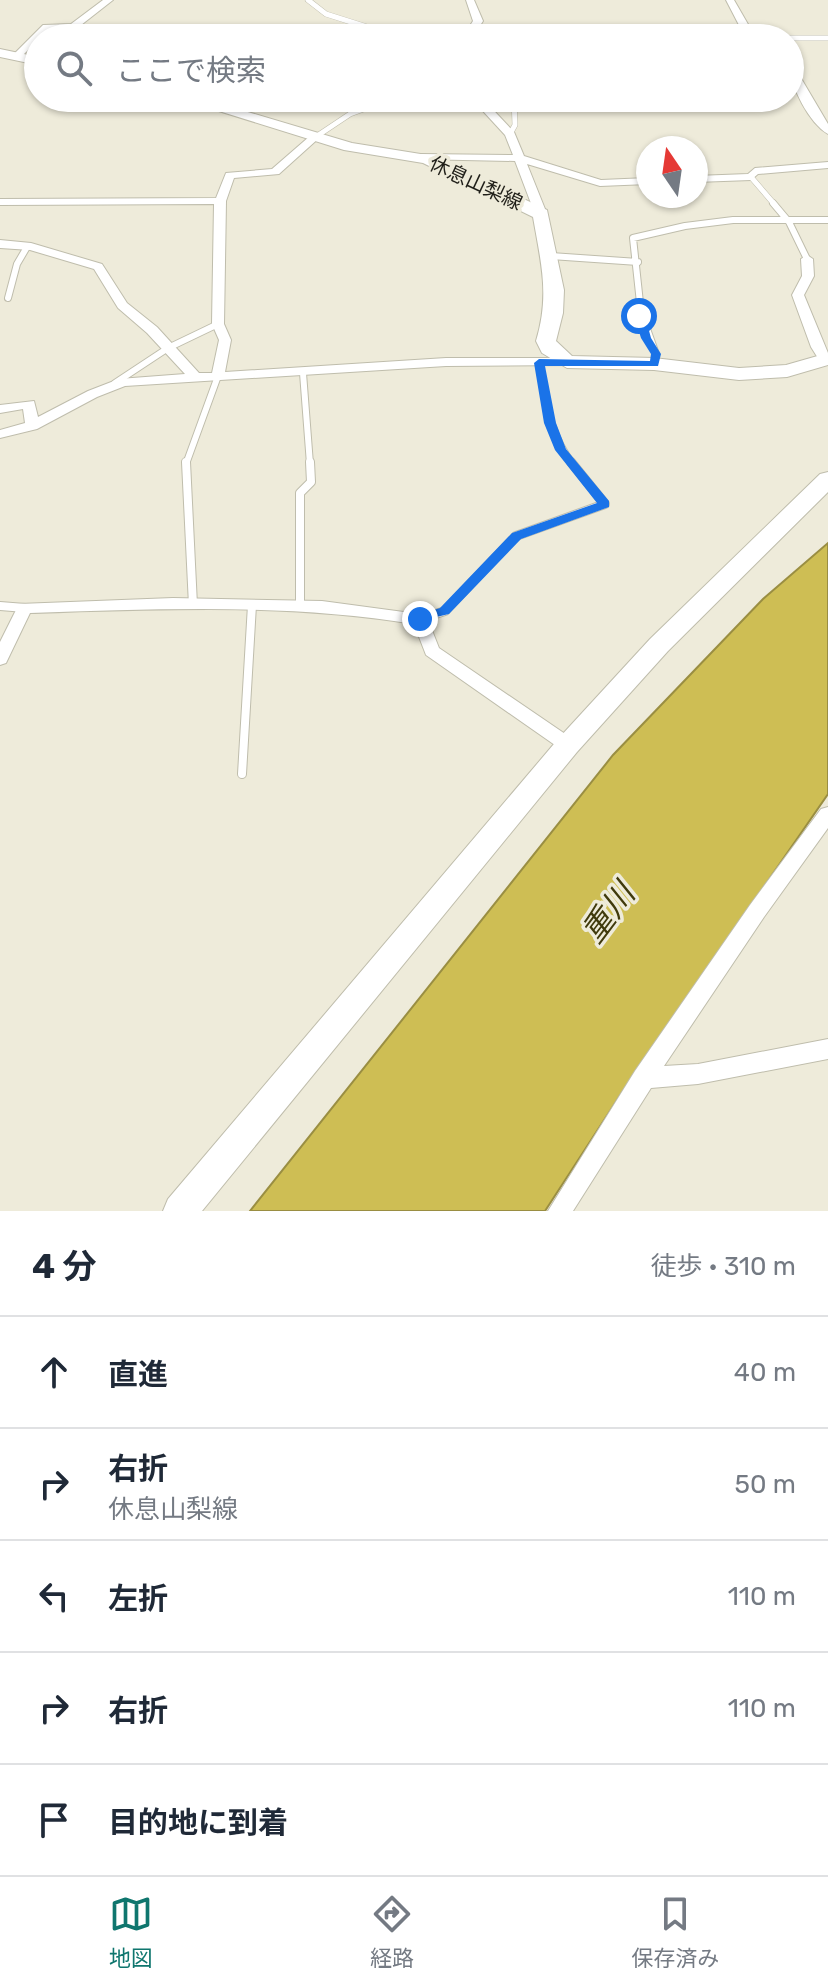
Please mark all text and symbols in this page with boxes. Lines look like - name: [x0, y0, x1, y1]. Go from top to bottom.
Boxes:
- search box: [24, 24, 804, 112]
- icon: search: [52, 46, 96, 90]
- text: ここで検索: [116, 53, 266, 89]
- north arrow: [636, 136, 708, 208]
- street label: 休息山梨線: [426, 151, 526, 215]
- route start: [621, 298, 657, 334]
- route end: [402, 601, 438, 637]
- water label: 重川: [574, 874, 644, 950]
- text: 4 分: [32, 1246, 96, 1287]
- text: 徒歩 · 310 m: [650, 1251, 796, 1282]
- icon: ahead: [32, 1350, 76, 1394]
- text: 直進: [108, 1357, 168, 1393]
- text: 40 m: [734, 1357, 796, 1388]
- text: 右折: [108, 1451, 168, 1487]
- icon: right: [32, 1462, 76, 1506]
- text: 50 m: [735, 1469, 796, 1500]
- text: 休息山梨線: [108, 1494, 238, 1525]
- icon: left: [32, 1574, 76, 1618]
- text: 左折: [108, 1581, 168, 1617]
- text: 110 m: [728, 1581, 796, 1612]
- icon: right: [32, 1686, 76, 1730]
- text: 右折: [108, 1693, 168, 1729]
- text: 110 m: [728, 1693, 796, 1724]
- icon: arrive: [32, 1798, 76, 1842]
- text: 目的地に到着: [108, 1805, 288, 1841]
- tab: 地図: [109, 1892, 153, 1972]
- tab: 経路: [370, 1892, 414, 1972]
- tab: 保存済み: [631, 1892, 719, 1972]

